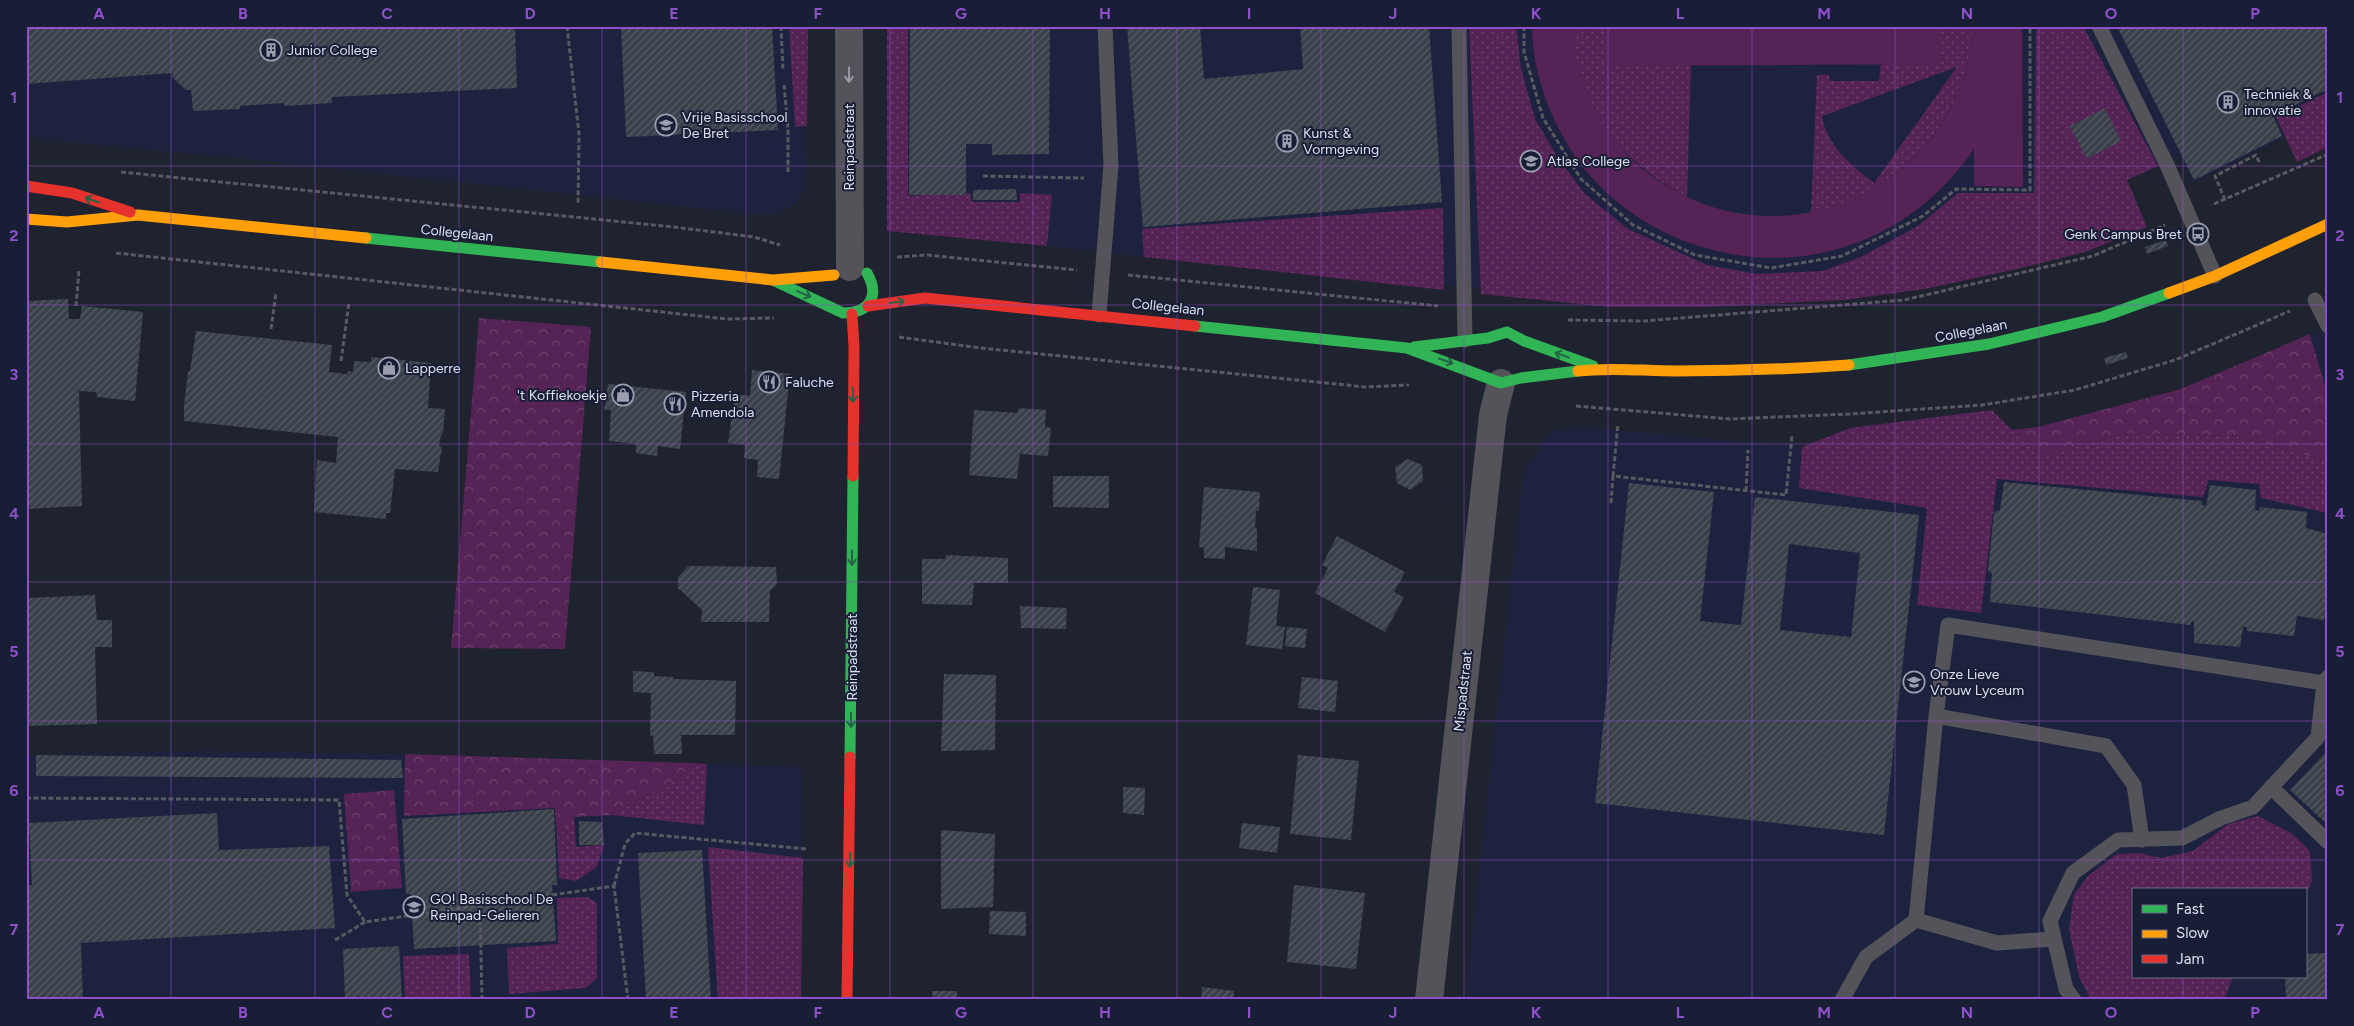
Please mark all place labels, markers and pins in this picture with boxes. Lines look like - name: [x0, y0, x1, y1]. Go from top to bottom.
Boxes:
- building icon: Junior College: [259, 38, 283, 62]
- place label: Junior College: [287, 42, 378, 59]
- place label: Techniek & innovatie: [2244, 86, 2312, 119]
- building icon: Techniek & innovatie: [2216, 90, 2240, 114]
- place label: Vrije Basisschool De Bret: [682, 109, 788, 142]
- school or university icon: Vrije Basisschool De Bret: [654, 113, 678, 137]
- place label: Kunst & Vormgeving: [1303, 125, 1379, 158]
- building icon: Kunst & Vormgeving: [1275, 129, 1299, 153]
- school or university icon: Atlas College: [1519, 149, 1543, 173]
- place label: Atlas College: [1547, 153, 1630, 170]
- bus stop icon: Genk Campus Bret: [2186, 222, 2210, 246]
- place label: Genk Campus Bret: [2064, 226, 2182, 243]
- shop icon: Lapperre: [377, 356, 401, 380]
- place label: Lapperre: [405, 360, 461, 377]
- restaurant icon: Faluche: [757, 370, 781, 394]
- place label: Faluche: [785, 374, 834, 391]
- shop icon: 't Koffiekoekje: [611, 383, 635, 407]
- place label: 't Koffiekoekje: [517, 387, 607, 404]
- place label: Pizzeria Amendola: [691, 388, 754, 421]
- restaurant icon: Pizzeria Amendola: [663, 392, 687, 416]
- place label: Onze Lieve Vrouw Lyceum: [1930, 666, 2024, 699]
- school or university icon: Onze Lieve Vrouw Lyceum: [1902, 670, 1926, 694]
- place label: GO! Basisschool De Reinpad-Gelieren: [430, 891, 553, 924]
- school or university icon: GO! Basisschool De Reinpad-Gelieren: [402, 895, 426, 919]

